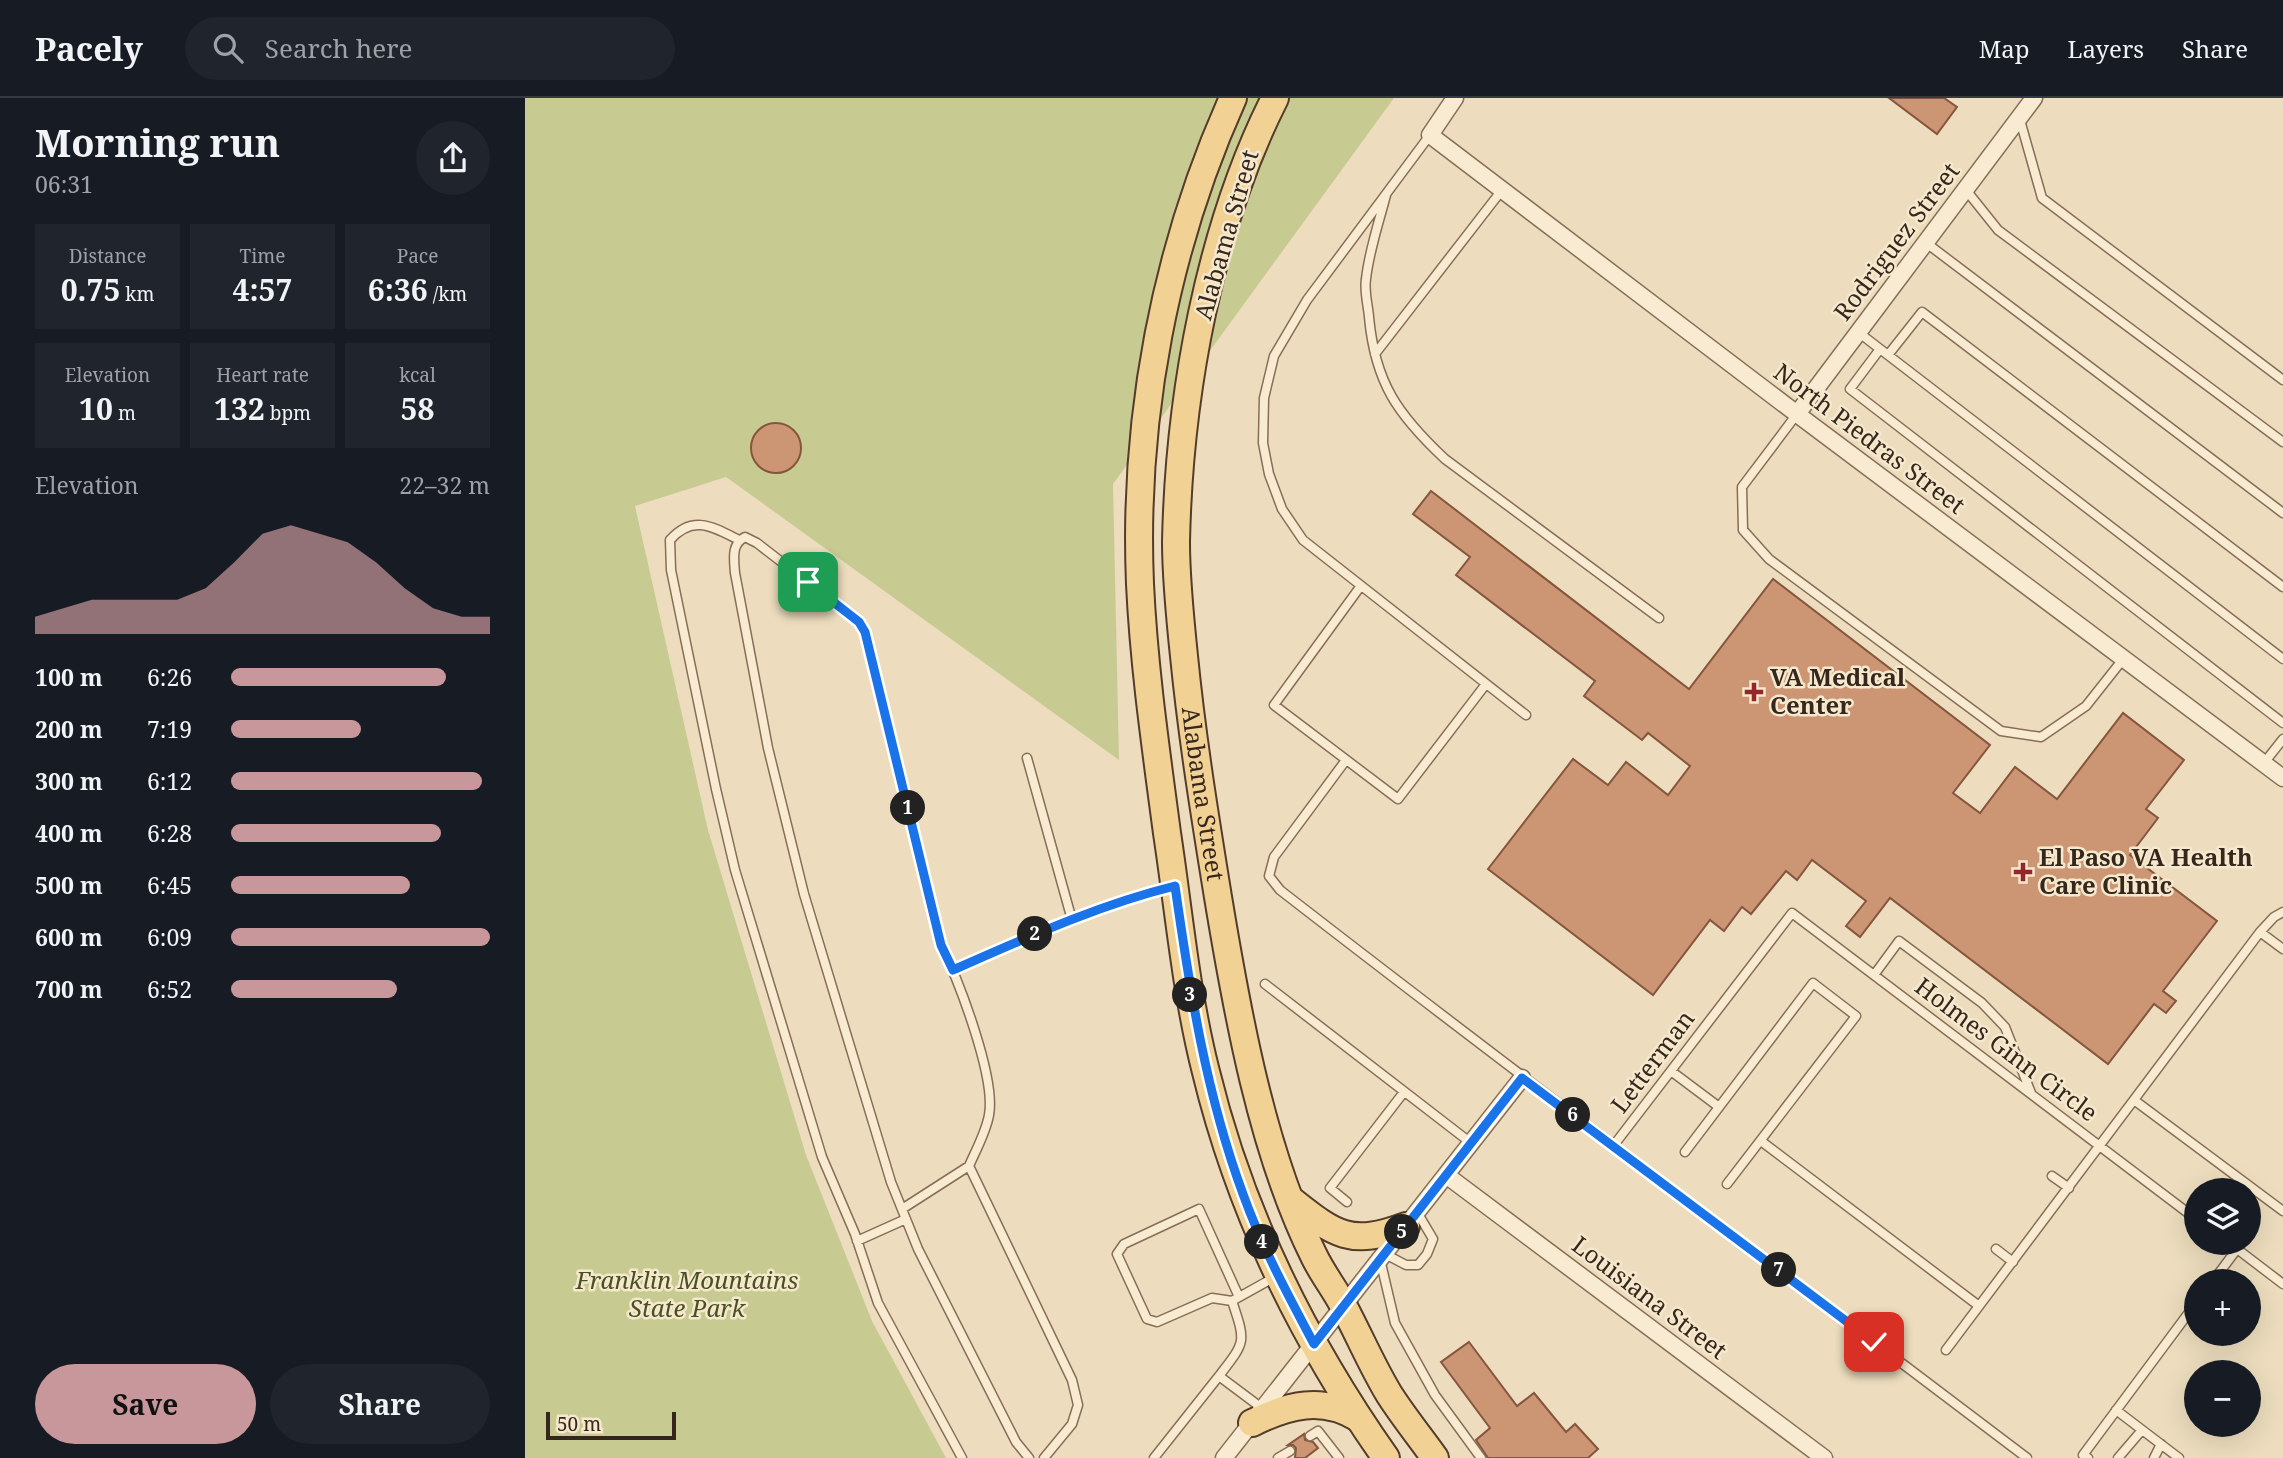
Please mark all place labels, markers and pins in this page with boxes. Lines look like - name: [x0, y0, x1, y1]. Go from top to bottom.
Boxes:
- pin: [778, 552, 838, 612]
- place label: VA Medical Center: [1770, 660, 1906, 721]
- marker: VA Medical Center: [1744, 682, 1764, 702]
- pin: 1: [891, 790, 925, 826]
- place label: El Paso VA Health Care Clinic: [2039, 840, 2253, 901]
- marker: El Paso VA Health Care Clinic: [2013, 862, 2033, 882]
- pin: 2: [1017, 916, 1053, 952]
- pin: 3: [1173, 978, 1207, 1012]
- pin: 6: [1555, 1098, 1591, 1132]
- pin: 5: [1385, 1214, 1419, 1250]
- pin: 4: [1245, 1224, 1279, 1260]
- pin: 7: [1761, 1252, 1797, 1288]
- pin: [1844, 1312, 1904, 1372]

